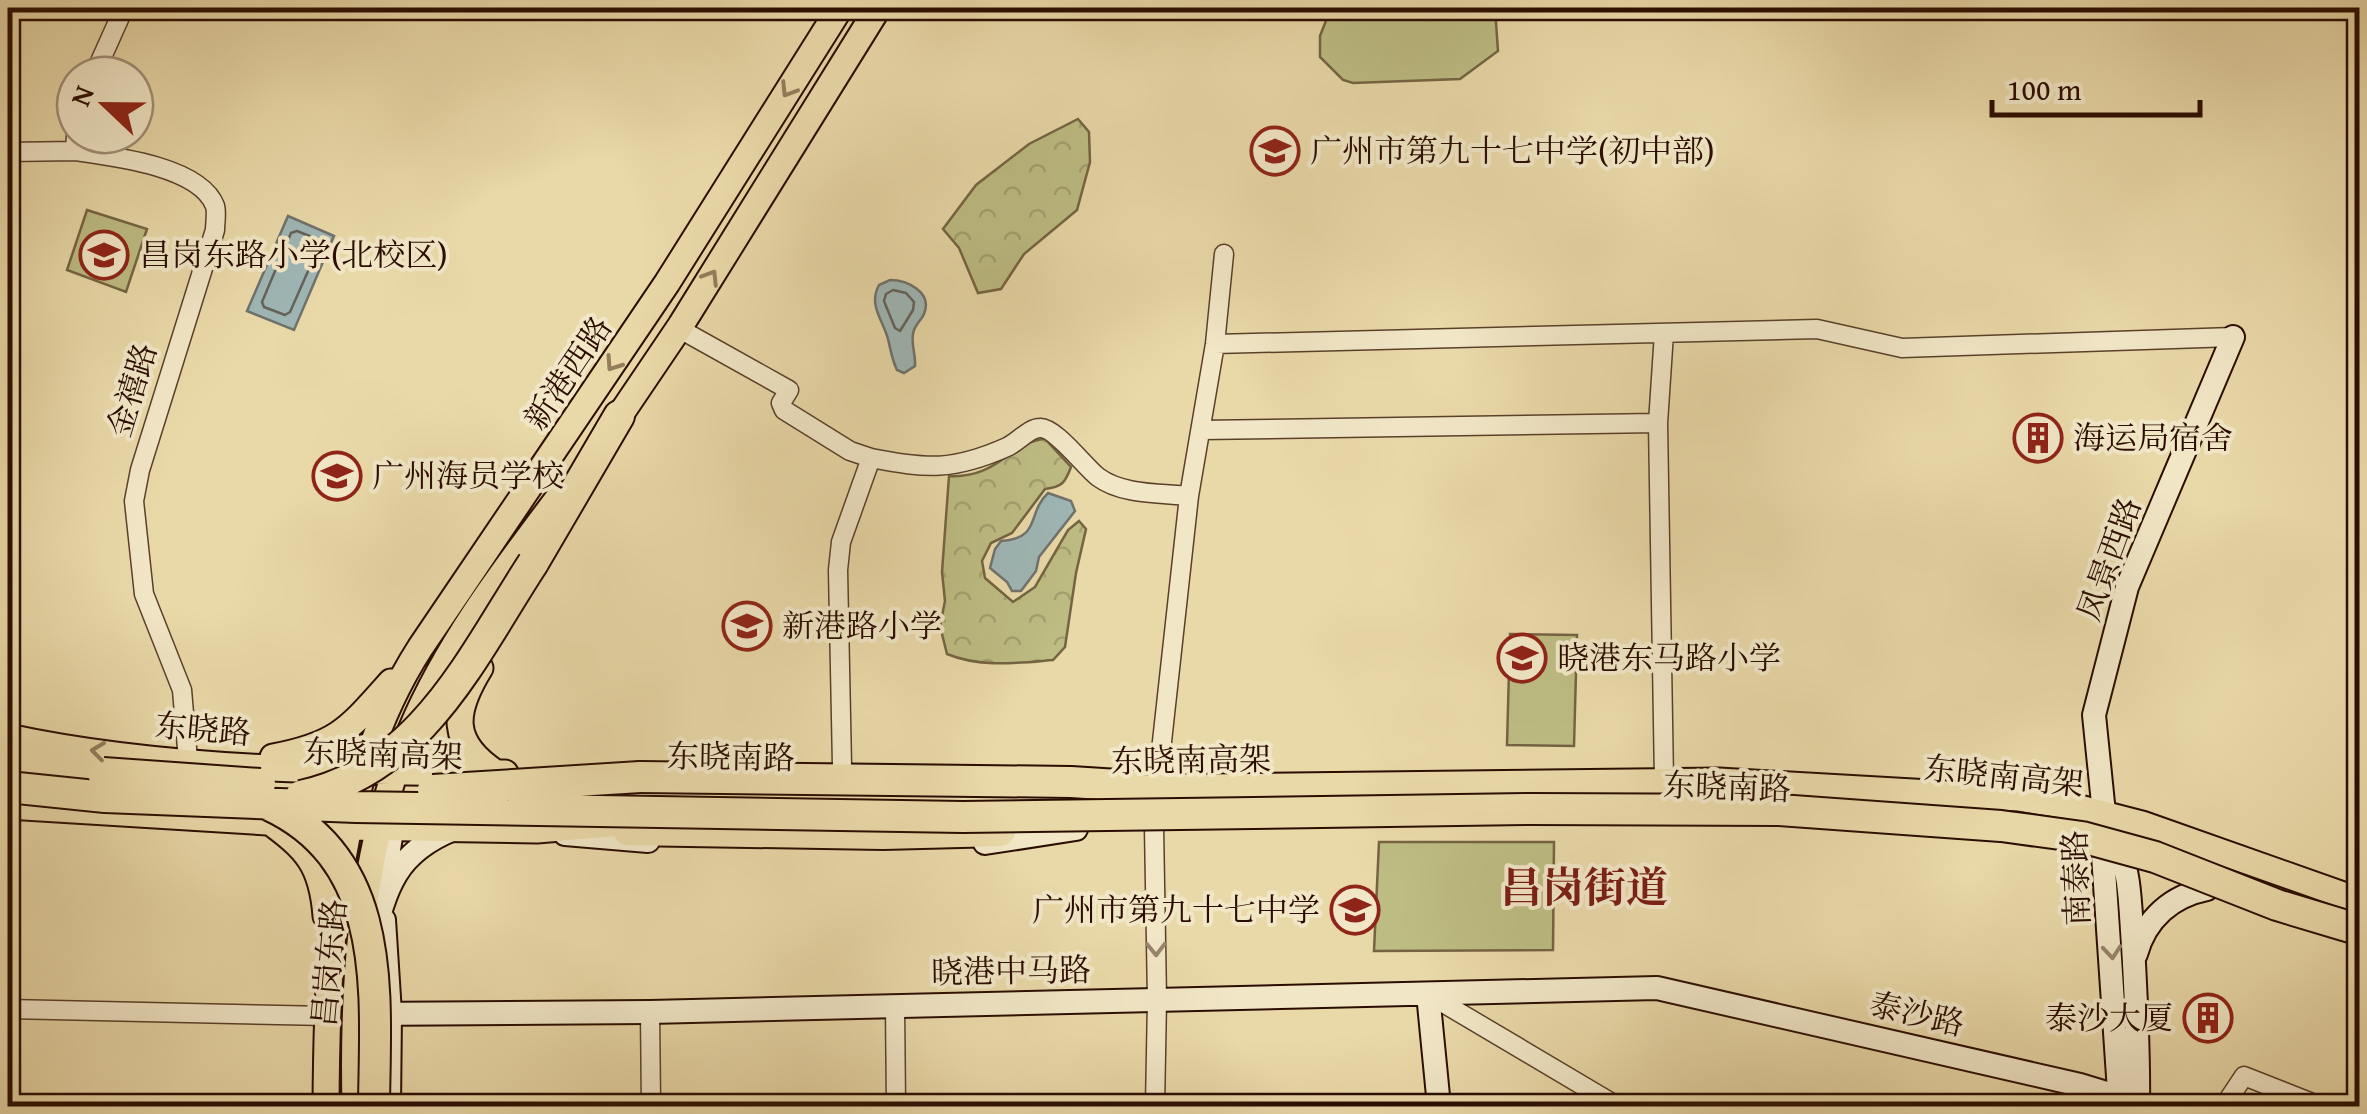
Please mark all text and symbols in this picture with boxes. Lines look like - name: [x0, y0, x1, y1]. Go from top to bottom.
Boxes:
- north arrow: [55, 55, 155, 155]
- scale bar: [1992, 55, 2200, 117]
- text: 100 m: [2007, 67, 2082, 111]
- text: N: [59, 79, 104, 112]
- one-way arrow: [782, 79, 801, 97]
- school or university icon: 广州市第九十七中学(初中部): [1249, 125, 1301, 177]
- place label: 广州市第九十七中学(初中部): [1310, 127, 1715, 174]
- school or university icon: 昌岗东路小学(北校区): [78, 229, 130, 281]
- place label: 昌岗东路小学(北校区): [139, 231, 448, 278]
- one-way arrow: [699, 269, 718, 287]
- street label: 新港西路: [512, 307, 623, 439]
- street label: 金禧路: [95, 337, 168, 443]
- one-way arrow: [607, 353, 626, 371]
- building icon: 海运局宿舍: [2012, 412, 2064, 464]
- place label: 海运局宿舍: [2073, 414, 2233, 461]
- school or university icon: 广州海员学校: [311, 450, 363, 502]
- place label: 广州海员学校: [372, 452, 564, 499]
- street label: 凤景西路: [2065, 491, 2153, 627]
- school or university icon: 新港路小学: [721, 600, 773, 652]
- place label: 新港路小学: [782, 602, 942, 649]
- school or university icon: 晓港东马路小学: [1496, 632, 1548, 684]
- place label: 晓港东马路小学: [1557, 634, 1781, 681]
- street label: 东晓路: [153, 701, 253, 756]
- street label: 东晓南高架: [302, 727, 464, 780]
- street label: 东晓南路: [667, 732, 795, 781]
- street label: 东晓南高架: [1111, 735, 1271, 784]
- one-way arrow: [89, 742, 106, 763]
- street label: 东晓南高架: [1922, 744, 2086, 807]
- street label: 东晓南路: [1662, 761, 1792, 812]
- street label: 南泰路: [2050, 829, 2101, 927]
- district label: 昌岗街道: [1500, 856, 1668, 917]
- school or university icon: 广州市第九十七中学: [1329, 884, 1381, 936]
- place label: 广州市第九十七中学: [1032, 886, 1320, 933]
- street label: 昌岗东路: [300, 897, 357, 1029]
- one-way arrow: [1145, 942, 1167, 957]
- one-way arrow: [2100, 945, 2122, 961]
- street label: 晓港中马路: [931, 946, 1091, 995]
- street label: 泰沙路: [1865, 980, 1969, 1047]
- building icon: 泰沙大厦: [2182, 992, 2234, 1044]
- place label: 泰沙大厦: [2045, 994, 2173, 1041]

